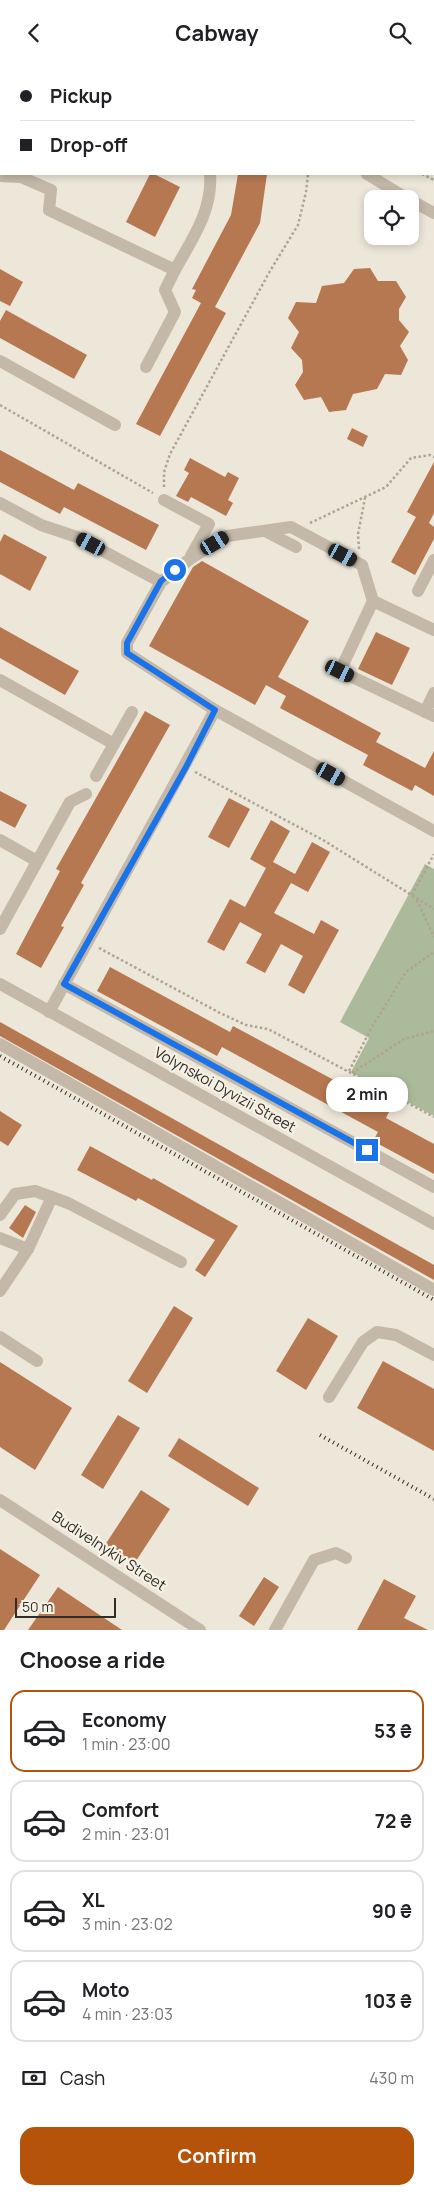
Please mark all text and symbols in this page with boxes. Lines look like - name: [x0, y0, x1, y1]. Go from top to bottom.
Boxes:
- text: Cabway: [175, 18, 259, 48]
- icon: back: [20, 19, 48, 47]
- icon: search: [386, 19, 414, 47]
- text: Pickup: [50, 83, 112, 109]
- text: Drop-off: [50, 132, 127, 158]
- map controls: [364, 190, 419, 245]
- button: locate: [364, 190, 419, 245]
- car: [198, 529, 231, 557]
- car: [74, 530, 107, 558]
- car: [326, 541, 359, 569]
- route start: [164, 559, 186, 581]
- car: [323, 658, 356, 684]
- car: [314, 760, 347, 788]
- street label: Volynskoi Dyvizii Street: [151, 1042, 300, 1137]
- callout: 2 min: [326, 1077, 408, 1113]
- text: 2 min: [346, 1083, 388, 1105]
- route end: [356, 1139, 378, 1161]
- street label: Budivelnykiv Street: [48, 1506, 170, 1595]
- scale bar: [15, 1595, 116, 1618]
- text: 50 m: [22, 1597, 53, 1616]
- text: Choose a ride: [20, 1645, 165, 1675]
- text: Economy: [82, 1707, 166, 1733]
- icon: car: [22, 1709, 67, 1754]
- text: 53 ₴: [374, 1718, 412, 1744]
- text: 1 min · 23:00: [82, 1733, 171, 1755]
- text: Comfort: [82, 1797, 159, 1823]
- icon: car: [22, 1799, 67, 1844]
- text: 72 ₴: [375, 1808, 412, 1834]
- text: 2 min · 23:01: [82, 1823, 170, 1845]
- text: XL: [82, 1887, 105, 1913]
- icon: car: [22, 1889, 67, 1934]
- text: 90 ₴: [372, 1898, 412, 1924]
- text: 3 min · 23:02: [82, 1913, 173, 1935]
- text: Moto: [82, 1977, 129, 2003]
- icon: car: [22, 1979, 67, 2024]
- text: 103 ₴: [364, 1988, 412, 2014]
- text: 4 min · 23:03: [82, 2003, 173, 2025]
- icon: cash: [20, 2064, 48, 2092]
- text: Cash: [60, 2065, 105, 2091]
- text: 430 m: [369, 2067, 414, 2089]
- button: Confirm: [20, 2127, 414, 2185]

